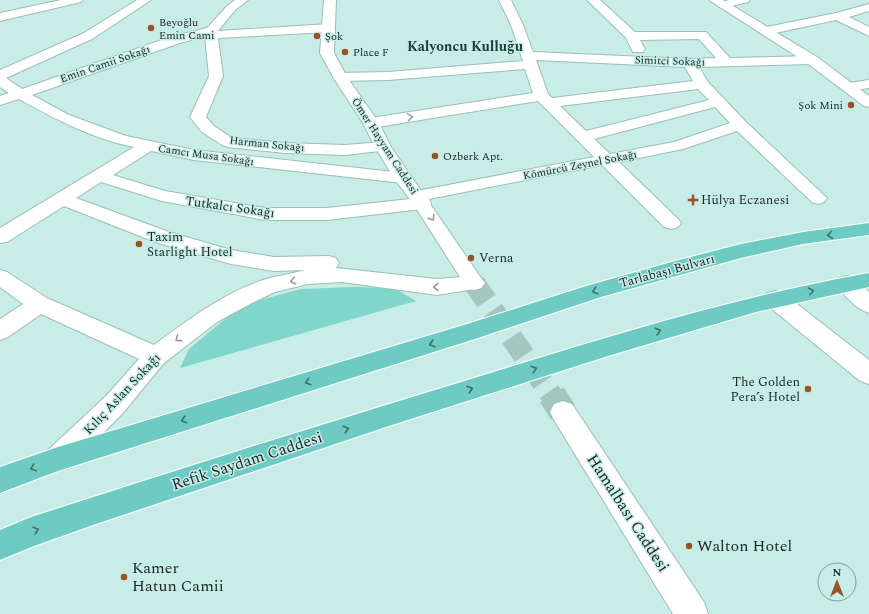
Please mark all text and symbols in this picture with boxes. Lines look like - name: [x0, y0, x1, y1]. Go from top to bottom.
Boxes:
- place label: Beyoğlu Emin Cami: [159, 14, 214, 44]
- marker: Beyoğlu Emin Cami: [146, 23, 156, 33]
- place label: Şok: [325, 28, 343, 45]
- marker: Şok: [312, 31, 322, 41]
- district label: Kalyoncu Kulluğu: [407, 36, 524, 57]
- street label: Emin Camii Sokağı: [58, 41, 152, 87]
- place label: Place F: [353, 44, 389, 61]
- marker: Place F: [340, 47, 350, 57]
- street label: Simitci Sokağı: [635, 51, 705, 71]
- street label: Ömer Hayyam Caddesi: [347, 94, 423, 198]
- place label: Şok Mini: [798, 97, 843, 114]
- marker: Şok Mini: [846, 100, 856, 110]
- one-way arrow: [407, 113, 413, 122]
- street label: Harman Sokağı: [229, 132, 305, 156]
- street label: Camcı Musa Sokağı: [157, 140, 255, 170]
- street label: Kömürcü Zeynel Sokağı: [522, 146, 638, 184]
- place label: Ozberk Apt.: [443, 148, 503, 165]
- marker: Ozberk Apt.: [430, 151, 440, 161]
- place label: Hülya Eczanesi: [701, 190, 789, 210]
- street label: Tutkalcı Sokağı: [184, 191, 276, 223]
- marker: Hülya Eczanesi: [688, 195, 698, 205]
- one-way arrow: [427, 214, 435, 221]
- place label: Taxim Starlight Hotel: [147, 227, 233, 262]
- one-way arrow: [827, 230, 833, 239]
- marker: Taxim Starlight Hotel: [134, 239, 144, 249]
- place label: Verna: [479, 248, 514, 268]
- street label: Tarlabaşı Bulvarı: [617, 249, 717, 293]
- marker: Verna: [466, 253, 476, 263]
- one-way arrow: [290, 276, 296, 284]
- one-way arrow: [432, 283, 438, 291]
- one-way arrow: [592, 286, 599, 295]
- one-way arrow: [808, 288, 814, 296]
- one-way arrow: [655, 328, 661, 336]
- one-way arrow: [176, 334, 183, 341]
- one-way arrow: [429, 339, 436, 348]
- street label: Kılıç Aslan Sokağı: [79, 349, 165, 439]
- one-way arrow: [530, 365, 537, 374]
- place label: The Golden Pera’s Hotel: [731, 372, 800, 407]
- one-way arrow: [305, 377, 312, 386]
- marker: The Golden Pera’s Hotel: [803, 384, 813, 394]
- one-way arrow: [466, 385, 473, 394]
- one-way arrow: [181, 416, 188, 424]
- street label: Refik Saydam Caddesi: [168, 425, 326, 497]
- one-way arrow: [342, 425, 349, 434]
- street label: Hamalbası Caddesi: [581, 449, 675, 577]
- one-way arrow: [30, 463, 37, 472]
- one-way arrow: [33, 526, 40, 535]
- place label: Walton Hotel: [697, 534, 792, 558]
- marker: Walton Hotel: [684, 541, 694, 551]
- place label: Kamer Hatun Camii: [132, 556, 224, 598]
- north arrow: [817, 562, 857, 602]
- text: N: [833, 564, 842, 581]
- marker: Kamer Hatun Camii: [119, 572, 129, 582]

